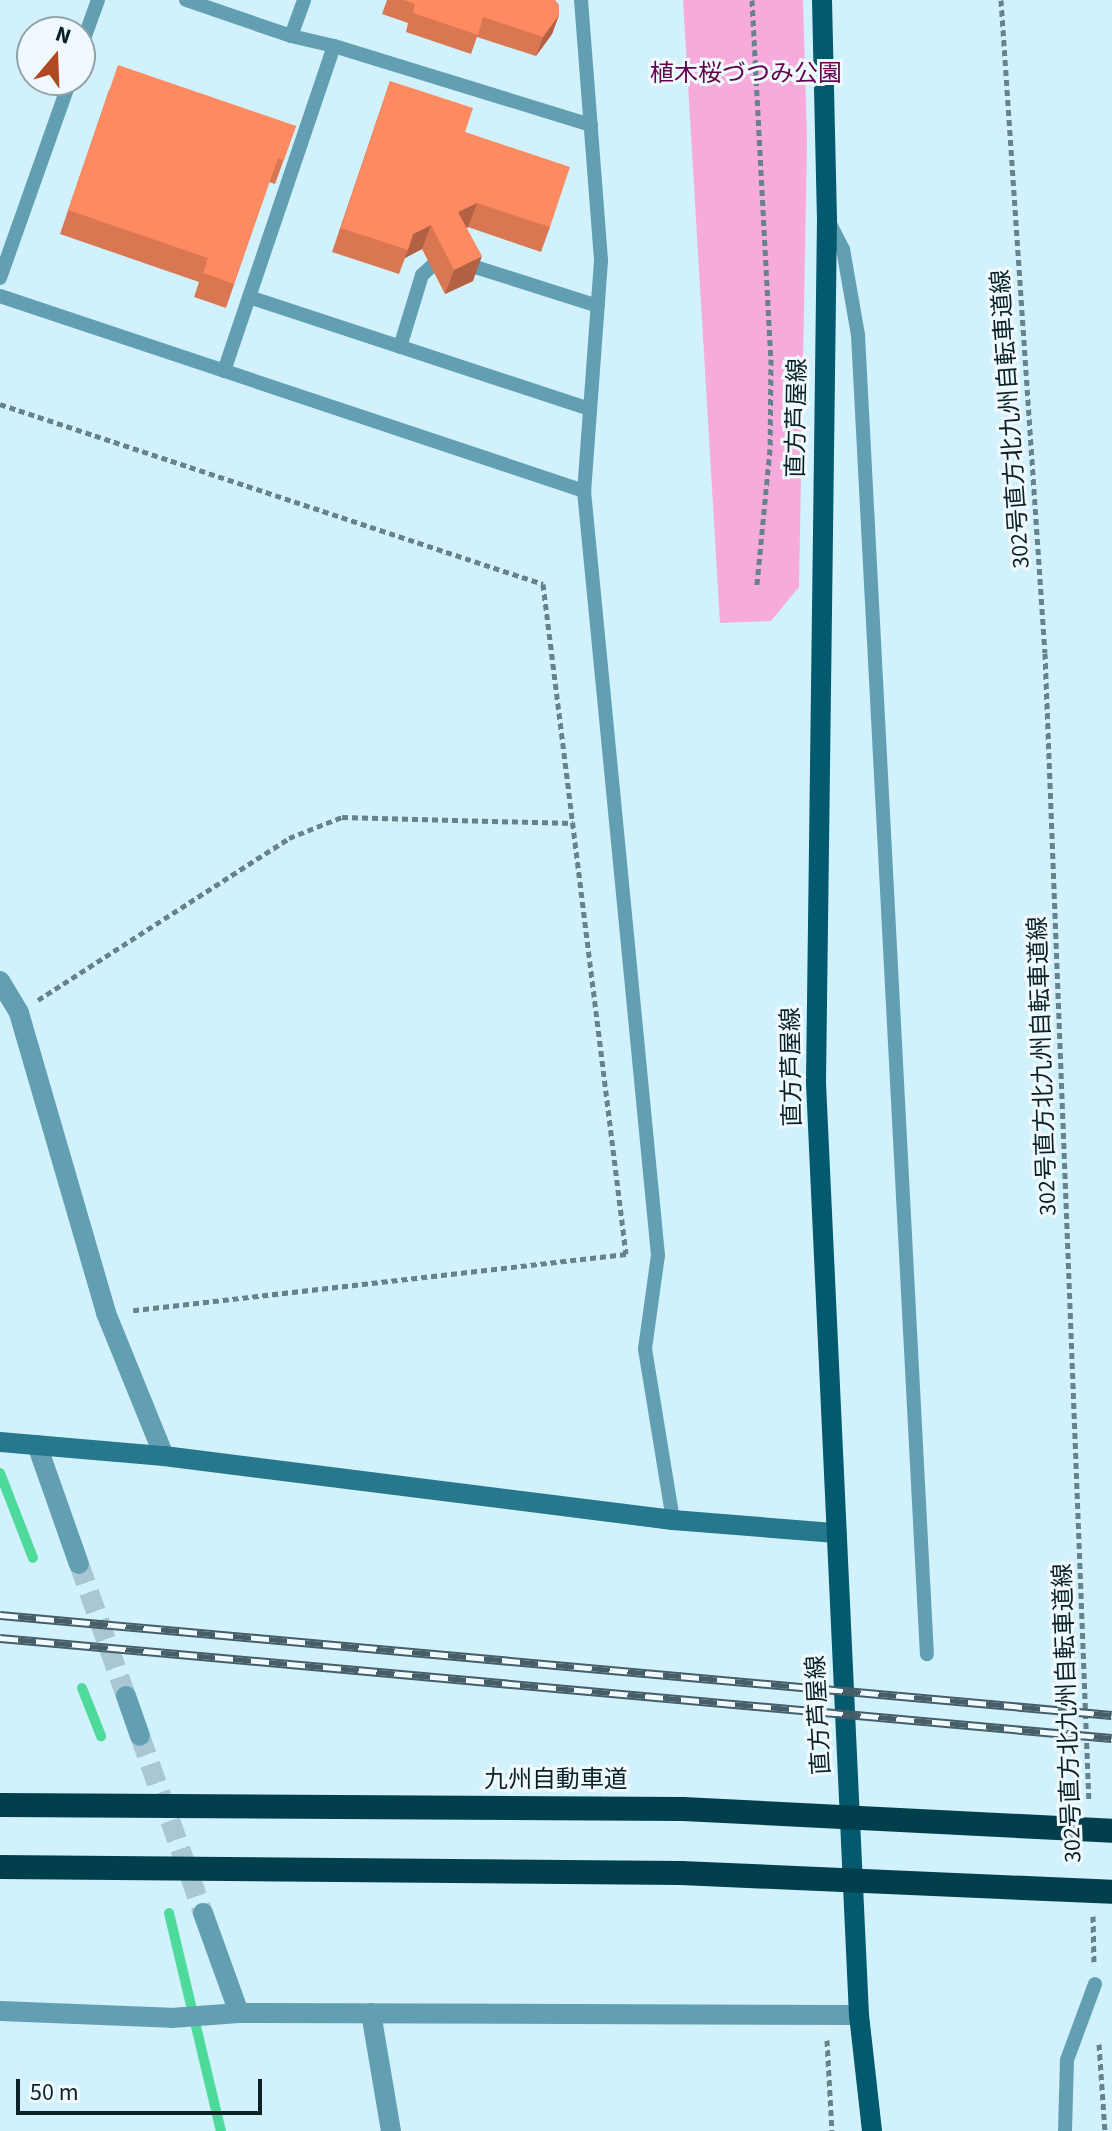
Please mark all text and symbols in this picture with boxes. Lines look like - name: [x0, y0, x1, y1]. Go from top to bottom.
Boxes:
- north arrow: [16, 16, 96, 96]
- text: N: [51, 18, 75, 53]
- park label: 植木桜づつみ公園: [650, 60, 842, 88]
- street label: 302号直方北九州自転車道線: [986, 268, 1036, 570]
- street label: 直方芦屋線: [782, 358, 812, 478]
- street label: 302号直方北九州自転車道線: [1023, 916, 1063, 1216]
- street label: 直方芦屋線: [777, 1007, 807, 1127]
- street label: 302号直方北九州自転車道線: [1048, 1563, 1088, 1863]
- street label: 直方芦屋線: [801, 1654, 837, 1776]
- street label: 九州自動車道: [484, 1766, 628, 1794]
- scale bar: [20, 2063, 266, 2113]
- text: 50 m: [30, 2075, 79, 2110]

